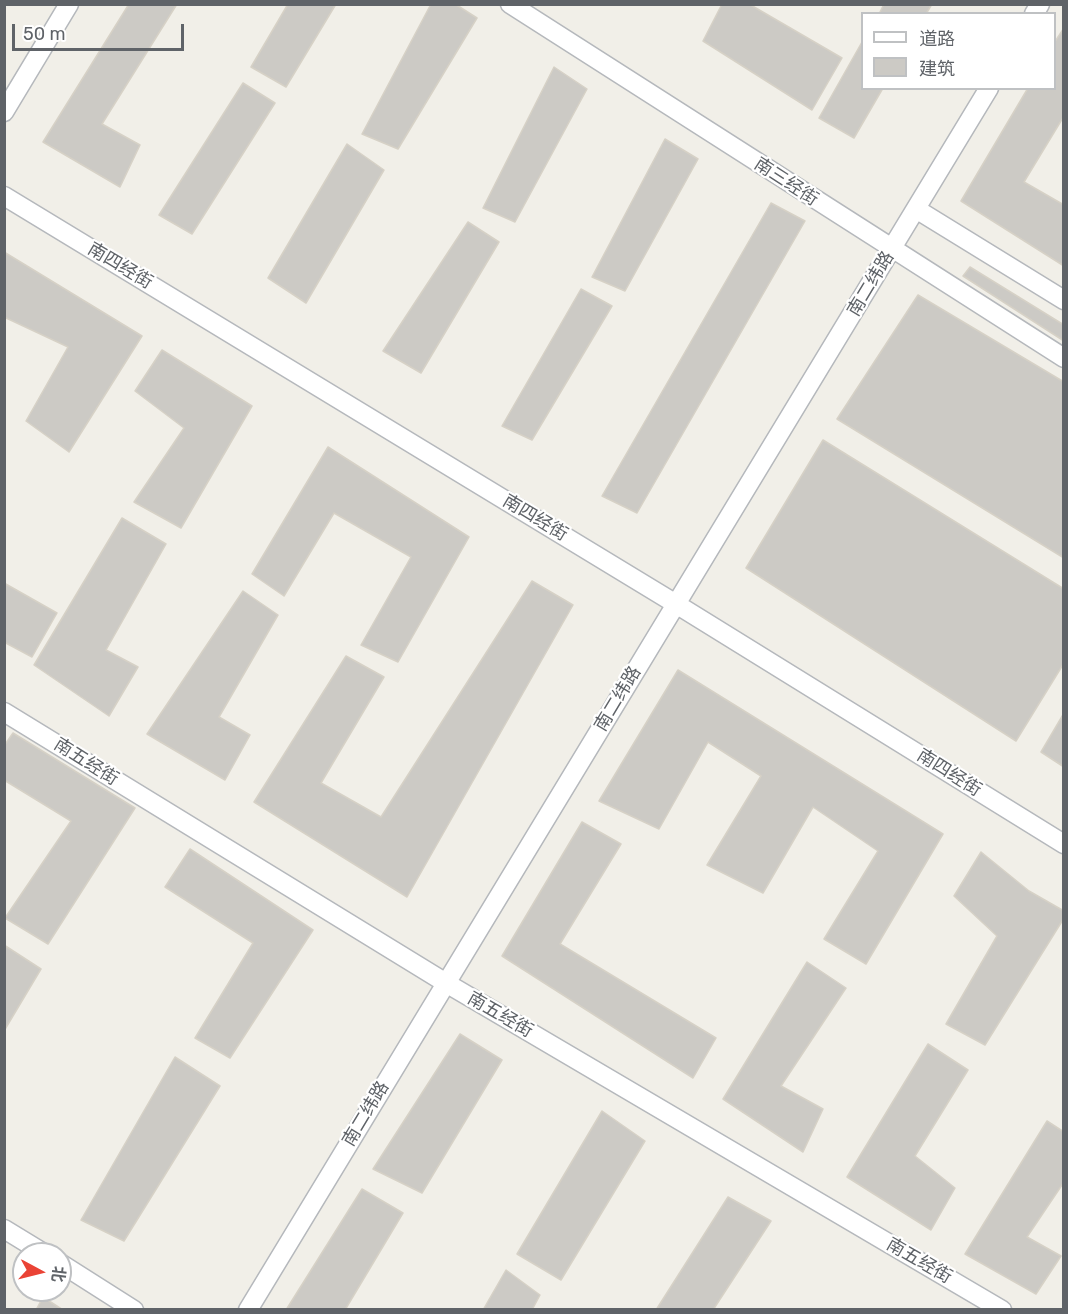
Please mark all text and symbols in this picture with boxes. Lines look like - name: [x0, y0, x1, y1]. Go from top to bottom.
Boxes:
- scale bar: [15, 12, 188, 50]
- legend: [861, 12, 1056, 90]
- text: 50 m: [23, 23, 66, 45]
- text: 道路: [919, 28, 955, 50]
- text: 建筑: [919, 58, 955, 80]
- street label: 南三经街: [750, 153, 822, 211]
- street label: 南四经街: [84, 238, 156, 294]
- street label: 南二纬路: [843, 248, 899, 320]
- street label: 南四经街: [499, 490, 571, 546]
- street label: 南二纬路: [590, 663, 646, 735]
- street label: 南五经街: [50, 734, 122, 790]
- street label: 南四经街: [913, 745, 985, 801]
- street label: 南五经街: [463, 988, 537, 1042]
- street label: 南二纬路: [338, 1078, 394, 1150]
- street label: 南五经街: [882, 1234, 956, 1288]
- north arrow: [12, 1242, 72, 1302]
- text: 北: [48, 1265, 69, 1283]

